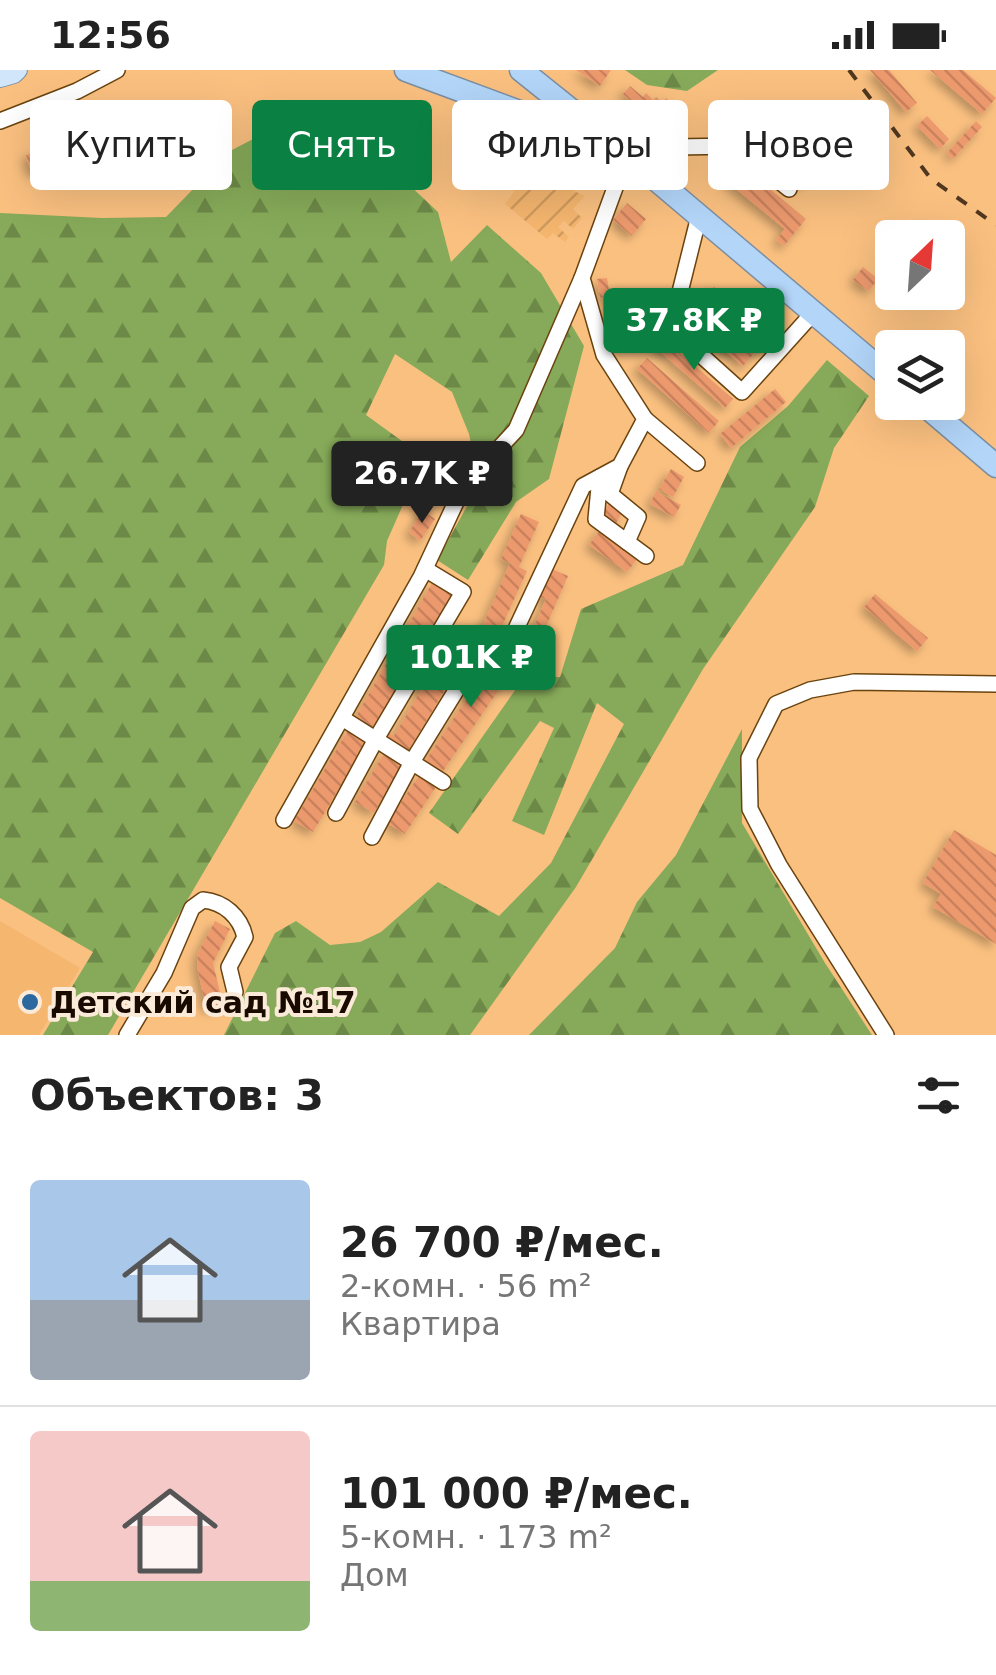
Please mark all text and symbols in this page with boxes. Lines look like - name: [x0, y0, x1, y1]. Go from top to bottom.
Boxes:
- text: 12:56: [50, 13, 171, 57]
- chip: Купить: [30, 100, 232, 190]
- chip: Снять: [252, 100, 432, 190]
- chip: Фильтры: [452, 100, 688, 190]
- chip: Новое: [708, 100, 889, 190]
- north arrow: [875, 220, 965, 310]
- map controls: [875, 220, 965, 420]
- pin: 37.8K ₽: [602, 288, 786, 373]
- text: 37.8K ₽: [625, 301, 763, 339]
- button: layers: [875, 330, 965, 420]
- pin: 26.7K ₽: [330, 441, 514, 526]
- text: 26.7K ₽: [353, 454, 491, 492]
- pin: 101K ₽: [390, 625, 552, 710]
- text: 101K ₽: [409, 638, 534, 676]
- place label: Детский сад №17: [50, 985, 356, 1020]
- marker: Детский сад №17: [19, 991, 41, 1013]
- icon: filters: [911, 1068, 966, 1123]
- text: Объектов: 3: [30, 1071, 324, 1120]
- text: 26 700 ₽/мес.: [340, 1218, 664, 1267]
- icon: home: [110, 1220, 230, 1340]
- text: 2-комн. · 56 m²: [340, 1267, 591, 1305]
- text: Квартира: [340, 1305, 501, 1343]
- text: 101 000 ₽/мес.: [340, 1469, 693, 1518]
- icon: home: [110, 1471, 230, 1591]
- text: 5-комн. · 173 m²: [340, 1518, 612, 1556]
- text: Дом: [340, 1556, 409, 1594]

